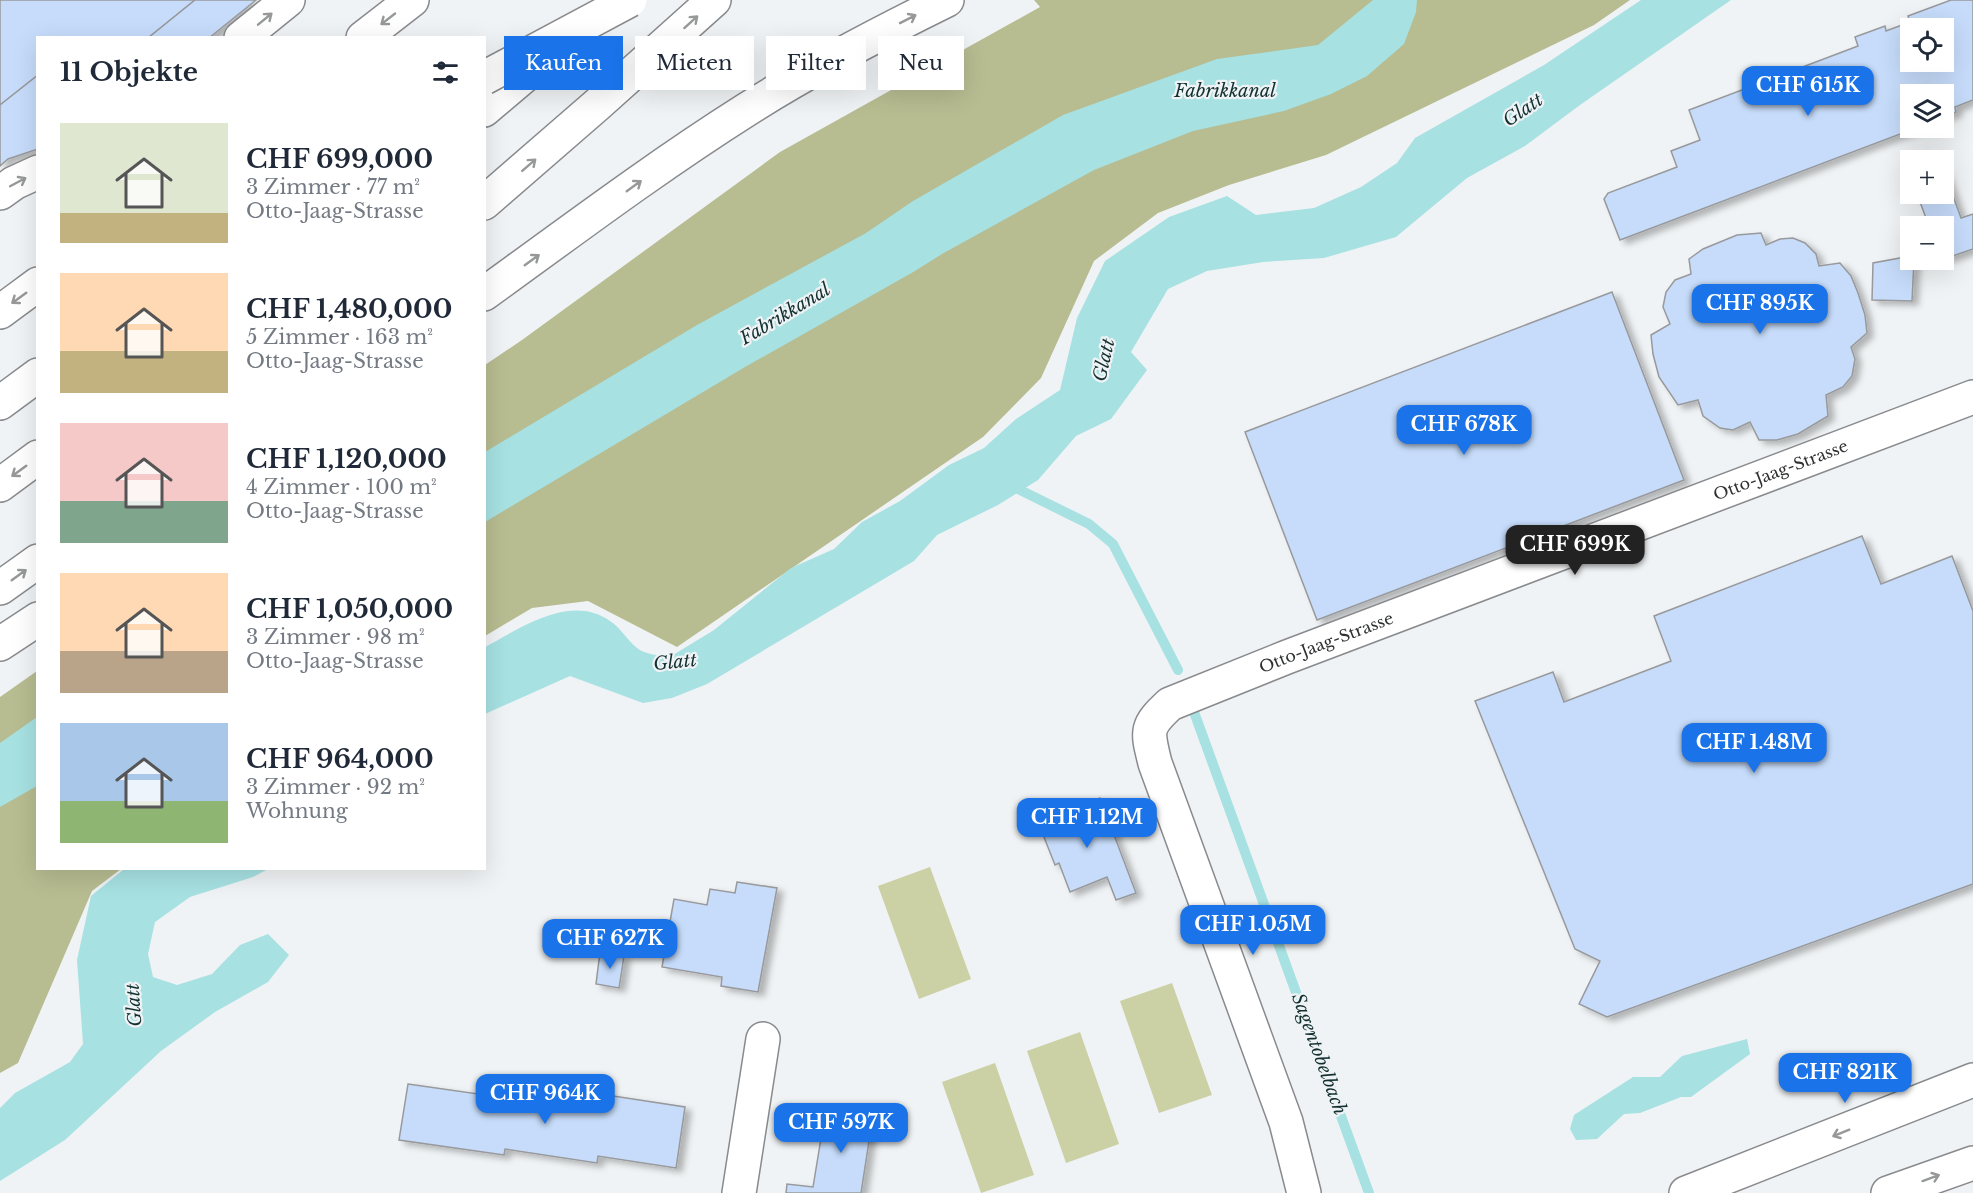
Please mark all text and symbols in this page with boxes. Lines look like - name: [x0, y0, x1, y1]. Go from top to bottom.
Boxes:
- one-way arrow: [256, 12, 272, 25]
- one-way arrow: [380, 12, 396, 25]
- one-way arrow: [899, 13, 917, 25]
- one-way arrow: [683, 14, 698, 29]
- map controls: [1900, 18, 1954, 270]
- button: locate: [1900, 18, 1954, 72]
- chip: Kaufen: [504, 36, 623, 90]
- chip: Mieten: [635, 36, 754, 90]
- chip: Filter: [766, 36, 866, 90]
- chip: Neu: [878, 36, 964, 90]
- text: 11 Objekte: [60, 56, 198, 88]
- icon: filters: [429, 56, 462, 89]
- pin: CHF 615K: [1746, 66, 1870, 117]
- text: CHF 615K: [1756, 73, 1860, 97]
- water label: Fabrikkanal: [1173, 80, 1276, 102]
- button: layers: [1900, 84, 1954, 138]
- water label: Glatt: [1499, 88, 1548, 131]
- text: CHF 699,000: [246, 143, 433, 175]
- icon: home: [108, 147, 180, 219]
- button: +: [1900, 150, 1954, 204]
- one-way arrow: [521, 158, 537, 171]
- one-way arrow: [9, 175, 27, 187]
- text: 3 Zimmer · 77 m²: [246, 175, 420, 199]
- one-way arrow: [625, 180, 641, 192]
- text: Otto-Jaag-Strasse: [246, 199, 424, 223]
- button: −: [1900, 216, 1954, 270]
- one-way arrow: [523, 254, 539, 266]
- water label: Fabrikkanal: [735, 278, 835, 350]
- pin: CHF 895K: [1698, 284, 1822, 335]
- text: CHF 895K: [1706, 291, 1814, 315]
- one-way arrow: [11, 292, 27, 304]
- text: CHF 1,480,000: [246, 293, 452, 325]
- icon: home: [108, 297, 180, 369]
- text: 5 Zimmer · 163 m²: [246, 325, 433, 349]
- water label: Glatt: [1088, 336, 1120, 384]
- text: Otto-Jaag-Strasse: [246, 349, 424, 373]
- pin: CHF 678K: [1402, 405, 1526, 456]
- text: CHF 678K: [1411, 412, 1517, 436]
- street label: Otto-Jaag-Strasse: [1710, 435, 1851, 505]
- text: CHF 1,120,000: [246, 443, 447, 475]
- icon: home: [108, 447, 180, 519]
- one-way arrow: [11, 465, 27, 477]
- text: 4 Zimmer · 100 m²: [246, 475, 437, 499]
- text: Otto-Jaag-Strasse: [246, 499, 424, 523]
- pin: CHF 699K: [1513, 525, 1637, 576]
- text: CHF 699K: [1520, 532, 1630, 556]
- one-way arrow: [10, 568, 26, 581]
- text: CHF 1,050,000: [246, 593, 453, 625]
- icon: home: [108, 597, 180, 669]
- street label: Otto-Jaag-Strasse: [1256, 608, 1396, 677]
- text: 3 Zimmer · 98 m²: [246, 625, 425, 649]
- text: Otto-Jaag-Strasse: [246, 649, 424, 673]
- water label: Glatt: [652, 649, 698, 675]
- pin: CHF 1.48M: [1685, 723, 1823, 774]
- text: CHF 1.48M: [1696, 730, 1812, 754]
- text: CHF 964,000: [246, 743, 434, 775]
- icon: home: [108, 747, 180, 819]
- text: 3 Zimmer · 92 m²: [246, 775, 425, 799]
- pin: CHF 1.12M: [1018, 798, 1156, 849]
- text: Wohnung: [246, 799, 348, 823]
- text: CHF 1.12M: [1031, 805, 1143, 829]
- pin: CHF 1.05M: [1184, 905, 1322, 956]
- text: CHF 1.05M: [1194, 912, 1312, 936]
- pin: CHF 627K: [548, 919, 672, 970]
- text: CHF 627K: [556, 926, 664, 950]
- water label: Glatt: [121, 982, 146, 1027]
- water label: Sagentobelbach: [1287, 990, 1351, 1118]
- pin: CHF 821K: [1783, 1053, 1907, 1104]
- text: CHF 821K: [1793, 1060, 1897, 1084]
- pin: CHF 964K: [483, 1074, 607, 1125]
- text: CHF 964K: [490, 1081, 600, 1105]
- pin: CHF 597K: [779, 1103, 903, 1154]
- text: CHF 597K: [788, 1110, 894, 1134]
- one-way arrow: [1832, 1128, 1850, 1139]
- one-way arrow: [1921, 1171, 1940, 1182]

